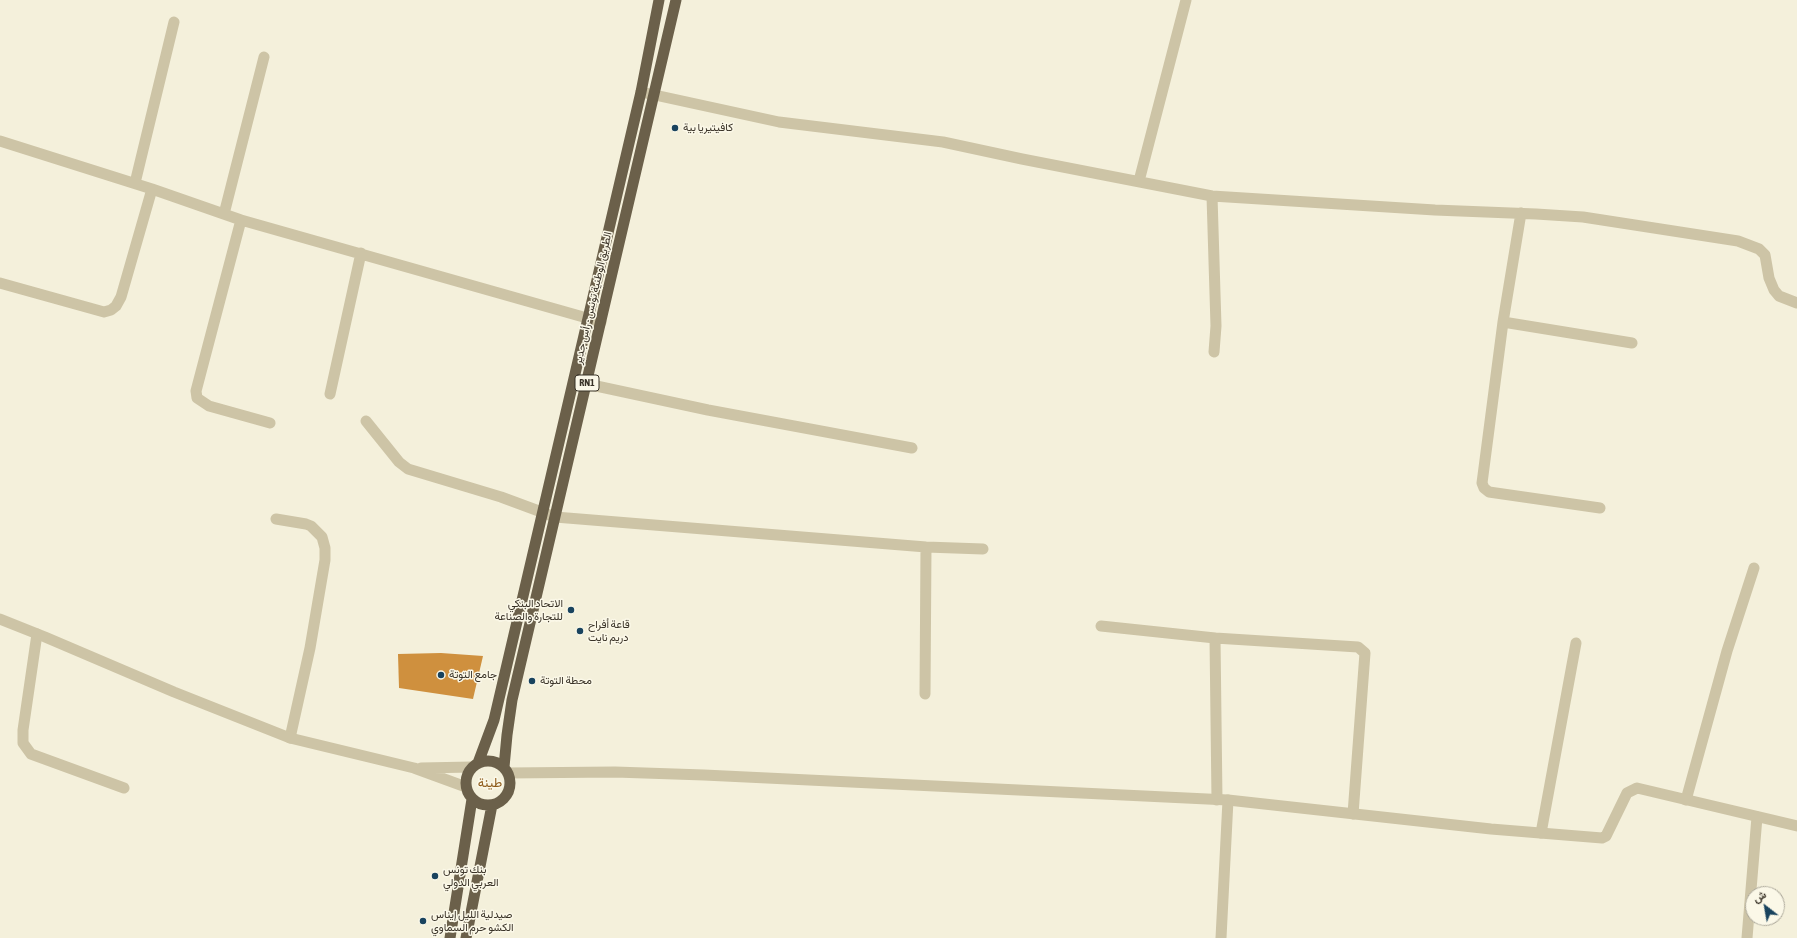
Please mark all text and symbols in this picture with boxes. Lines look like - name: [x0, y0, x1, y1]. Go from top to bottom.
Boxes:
- place label: كافيتيريا بية: [683, 121, 733, 135]
- marker: كافيتيريا بية: [670, 123, 680, 133]
- street label: الطريق الوطنية تونس - رأس جدير: [571, 230, 615, 366]
- road number: RN1: [575, 375, 599, 391]
- place label: الاتحاد البنكي للتجارة والصناعة: [494, 597, 563, 623]
- marker: الاتحاد البنكي للتجارة والصناعة: [566, 605, 576, 615]
- place label: قاعة أفراح دريم نايت: [588, 618, 630, 644]
- marker: قاعة أفراح دريم نايت: [575, 626, 585, 636]
- place label: جامع التوتة: [449, 668, 497, 682]
- marker: جامع التوتة: [436, 670, 446, 680]
- place label: محطة التوتة: [540, 674, 592, 688]
- marker: محطة التوتة: [527, 676, 537, 686]
- district label: طينة: [478, 775, 502, 791]
- place label: بنك تونس العربي الدولي: [443, 863, 499, 889]
- marker: بنك تونس العربي الدولي: [430, 871, 440, 881]
- north arrow: [1745, 886, 1785, 926]
- text: ش: [1751, 888, 1768, 905]
- place label: صيدلية الليل إيناس الكشو حرم السماوي: [431, 908, 514, 934]
- marker: صيدلية الليل إيناس الكشو حرم السماوي: [418, 916, 428, 926]

